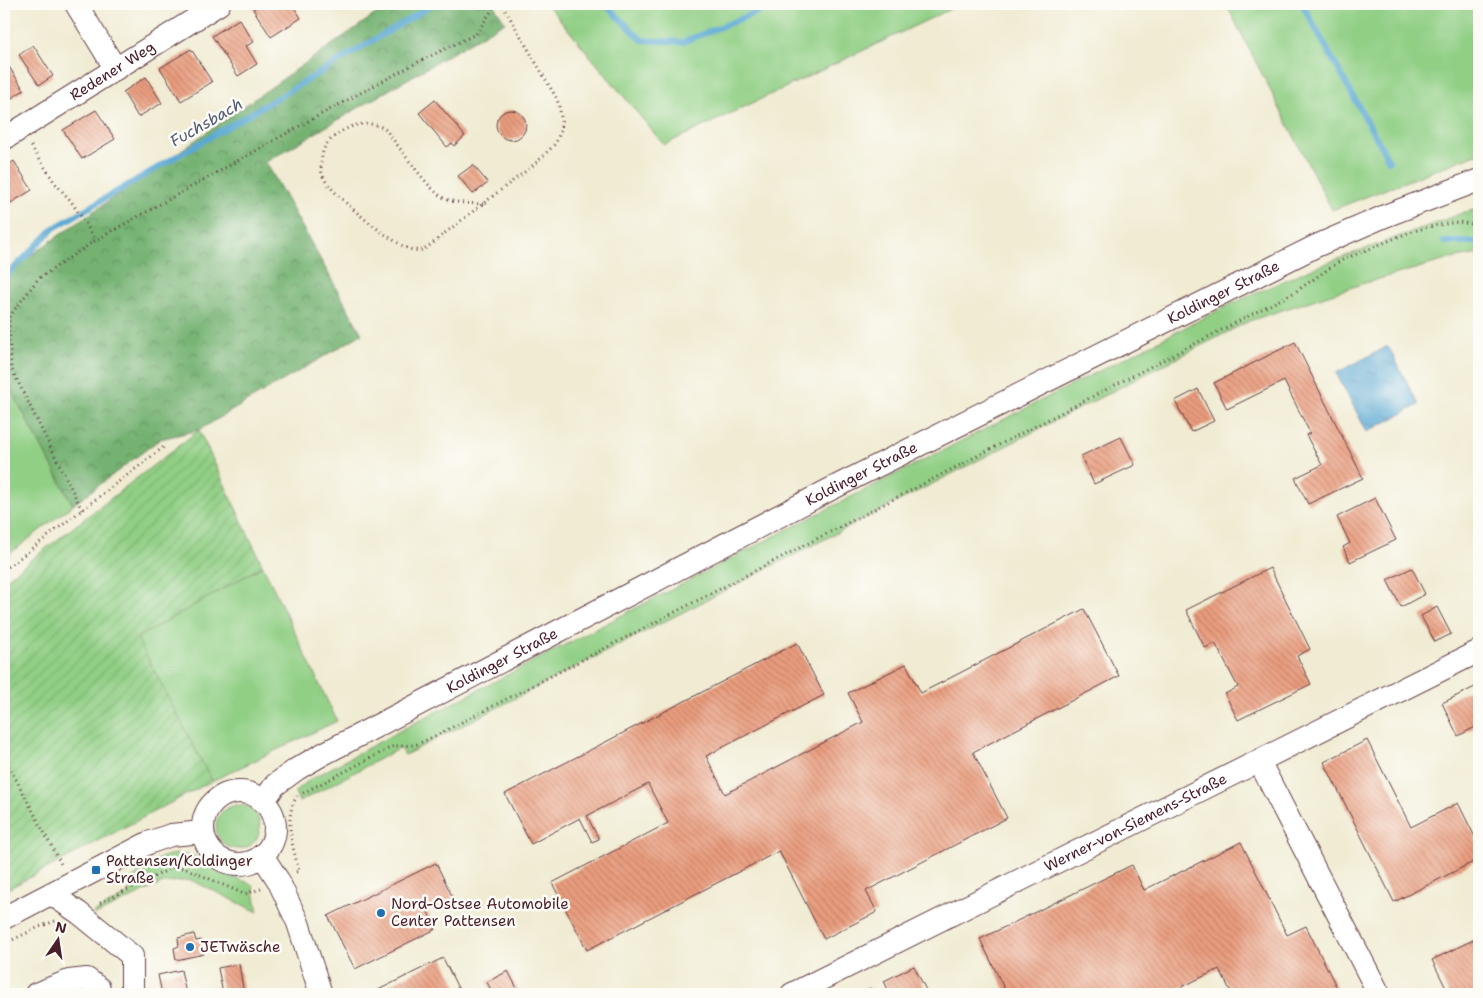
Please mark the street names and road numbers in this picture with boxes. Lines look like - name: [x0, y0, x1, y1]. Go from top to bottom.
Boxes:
- street label: Redener Weg: [66, 37, 159, 105]
- street label: Koldinger Straße: [1164, 256, 1283, 329]
- street label: Koldinger Straße: [802, 437, 921, 511]
- street label: Koldinger Straße: [443, 623, 561, 698]
- street label: Werner-von-Siemens-Straße: [1041, 768, 1230, 877]

